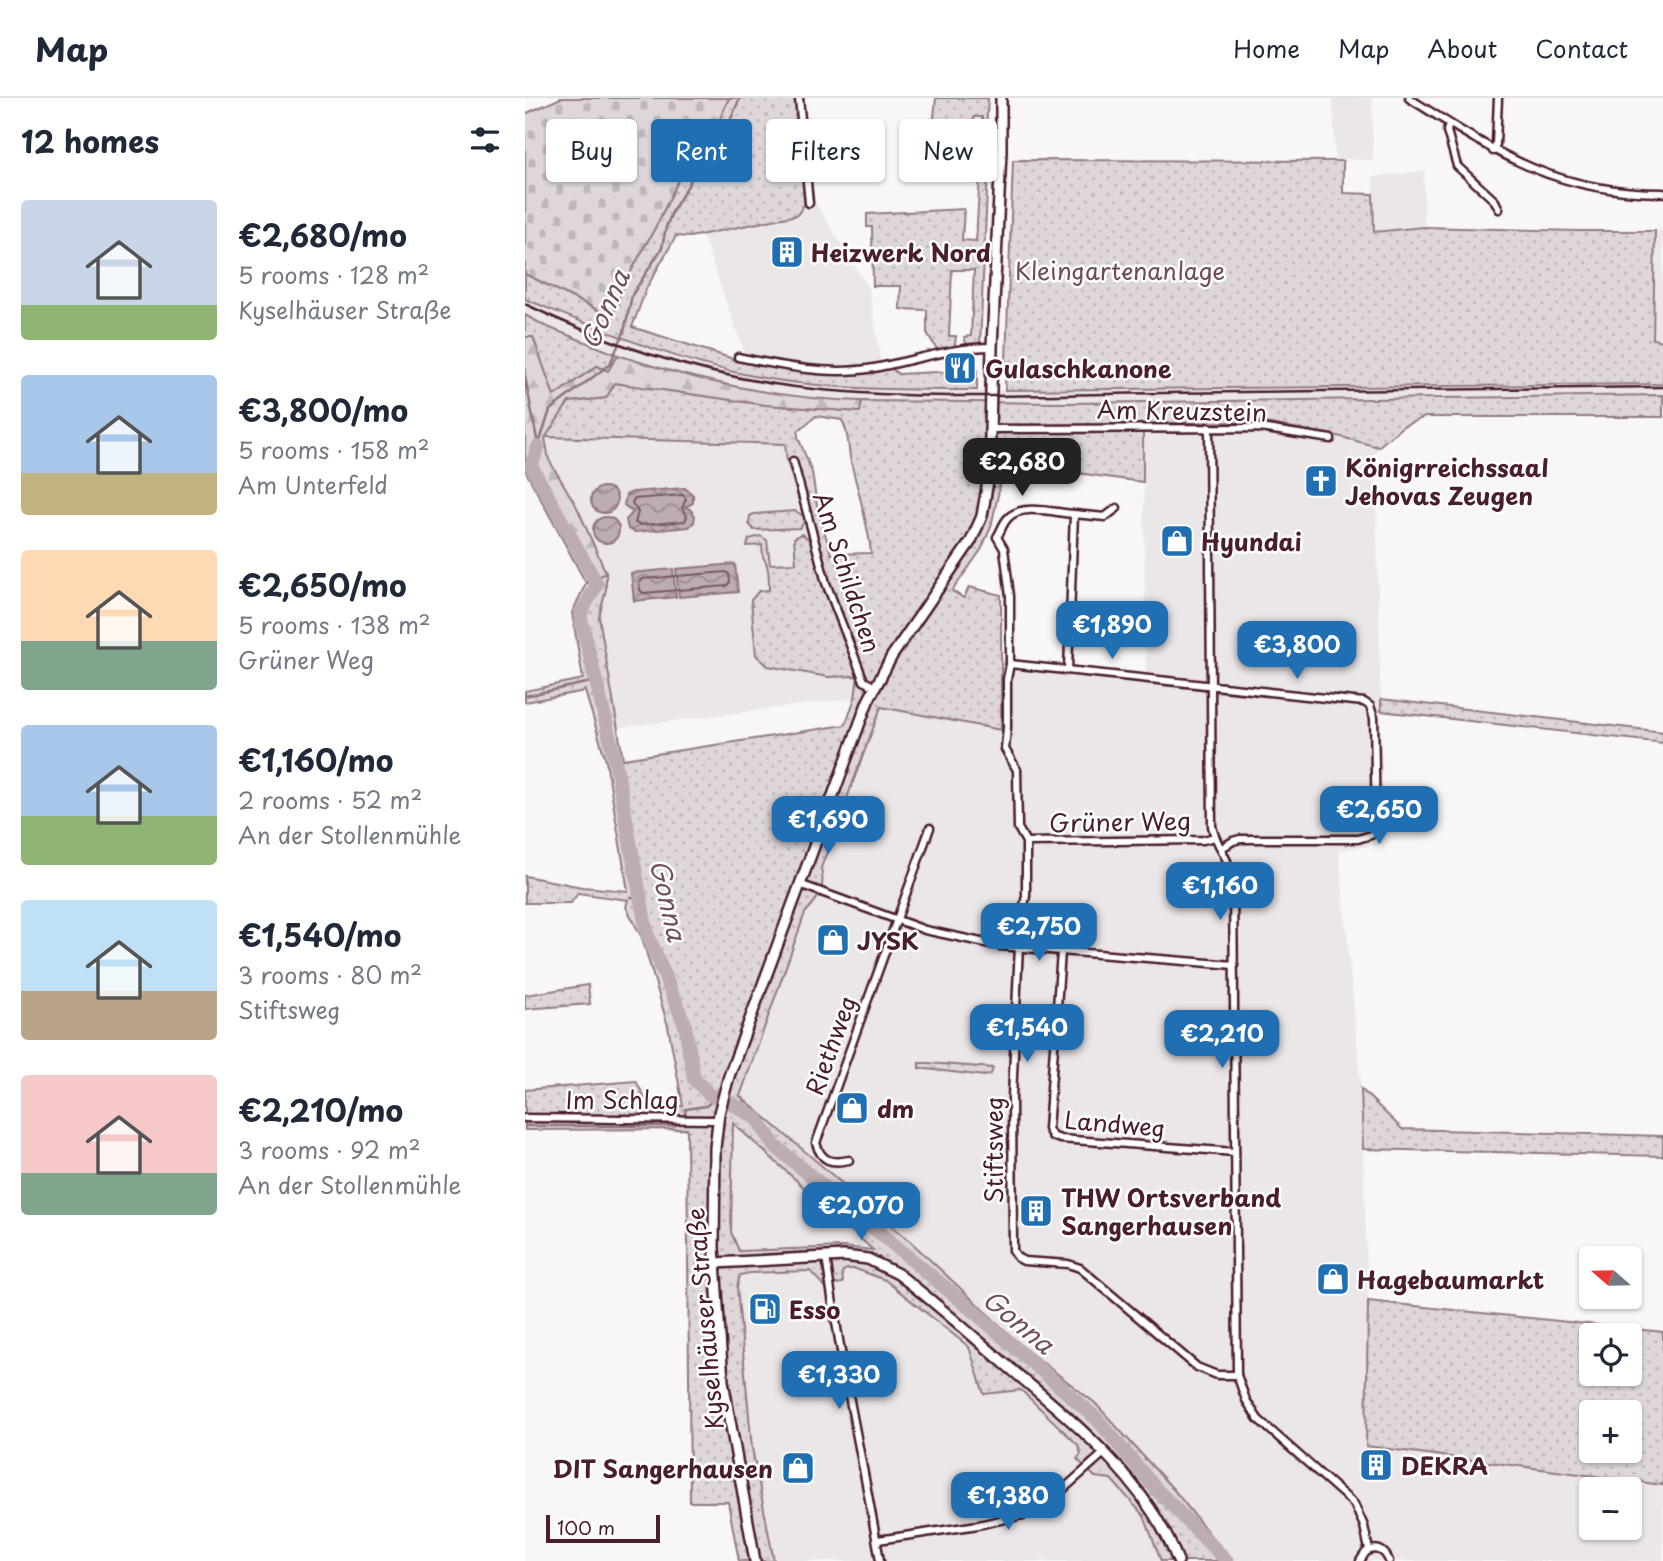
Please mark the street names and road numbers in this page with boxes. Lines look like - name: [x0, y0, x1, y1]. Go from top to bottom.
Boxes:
- street label: Am Kreuzstein: [1097, 391, 1267, 429]
- street label: Am Schildchen: [805, 487, 891, 657]
- street label: Grüner Weg: [1049, 802, 1191, 840]
- street label: Riethweg: [795, 990, 865, 1100]
- street label: Im Schlag: [565, 1081, 679, 1117]
- street label: Stiftsweg: [975, 1097, 1011, 1203]
- street label: Landweg: [1063, 1101, 1167, 1145]
- street label: Kyselhäuser Straße: [676, 1206, 732, 1432]

